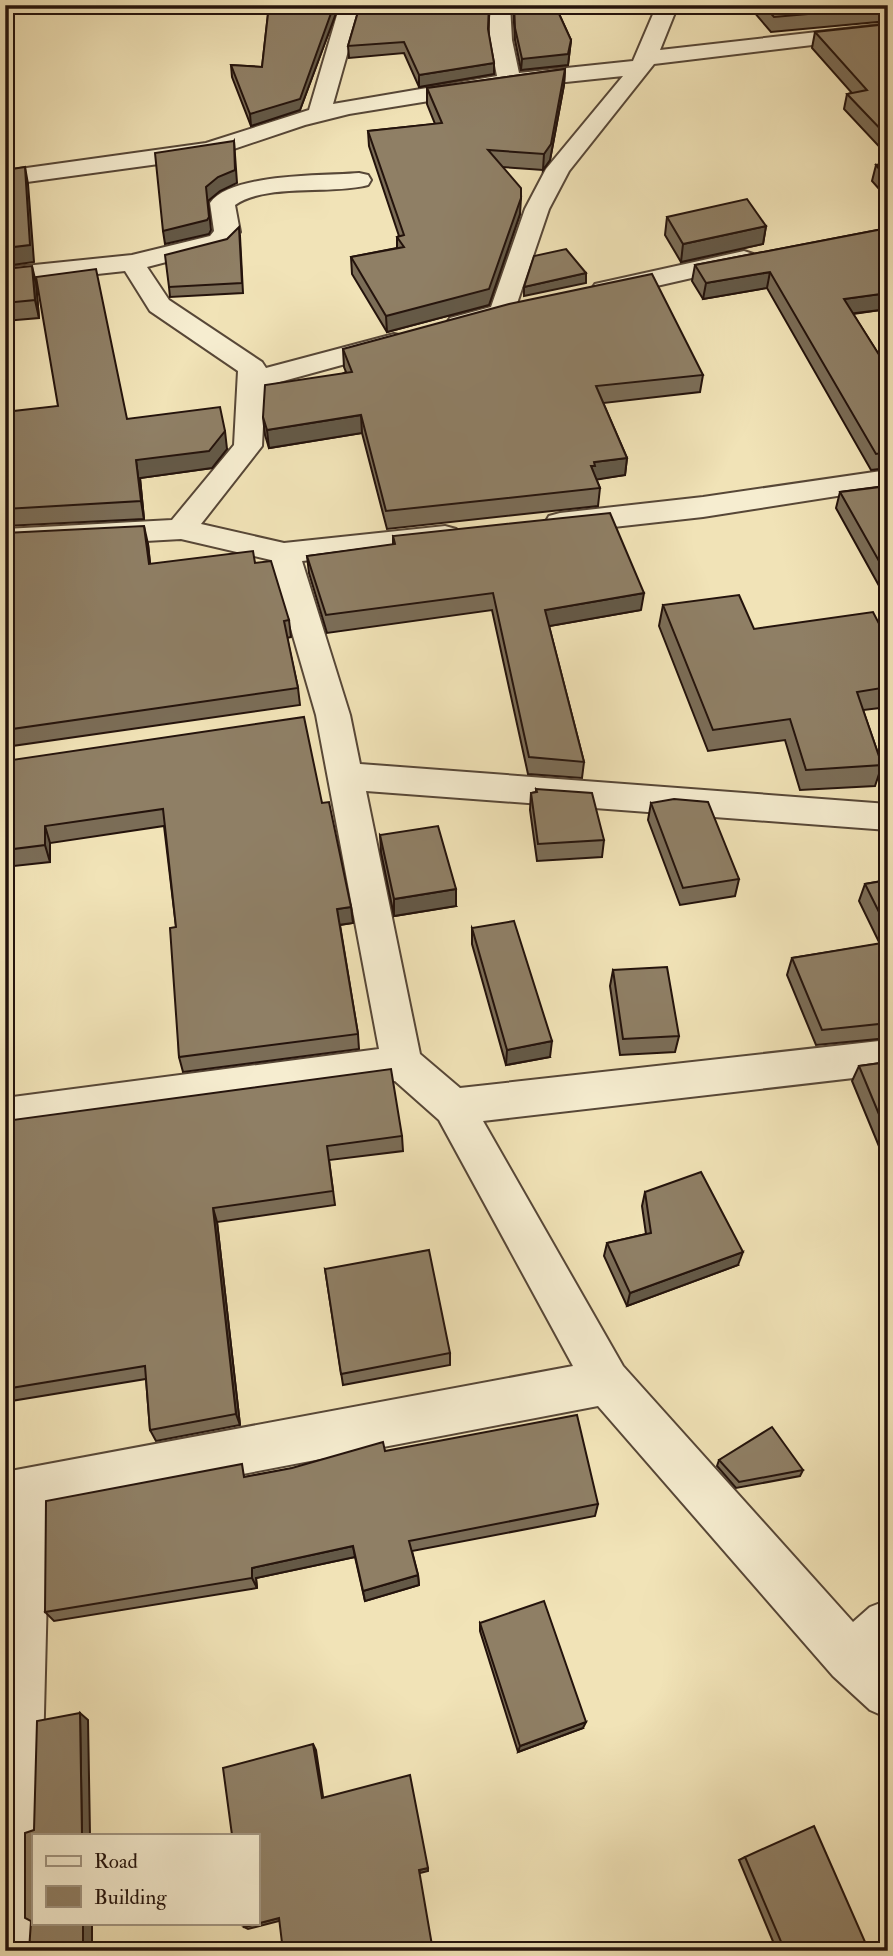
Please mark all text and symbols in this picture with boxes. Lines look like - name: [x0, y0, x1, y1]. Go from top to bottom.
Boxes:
- legend: [32, 1834, 259, 1924]
- text: Road: [94, 1848, 139, 1875]
- text: Building: [94, 1884, 167, 1911]

